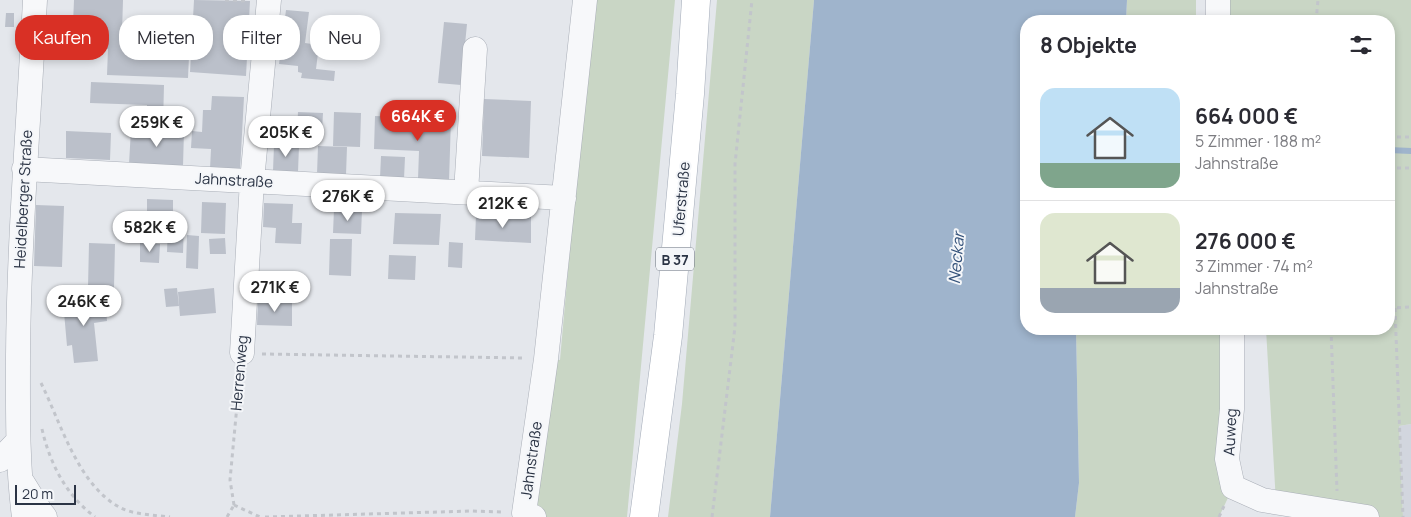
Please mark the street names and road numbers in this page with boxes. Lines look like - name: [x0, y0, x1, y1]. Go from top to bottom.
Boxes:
- street label: Heidelberger Straße: [9, 129, 37, 269]
- street label: Uferstraße: [667, 161, 695, 237]
- street label: Jahnstraße: [194, 167, 274, 193]
- road number: B 37: [656, 248, 694, 270]
- street label: Herrenweg: [225, 334, 253, 412]
- street label: Auweg: [1218, 408, 1242, 456]
- street label: Jahnstraße: [515, 420, 547, 500]

